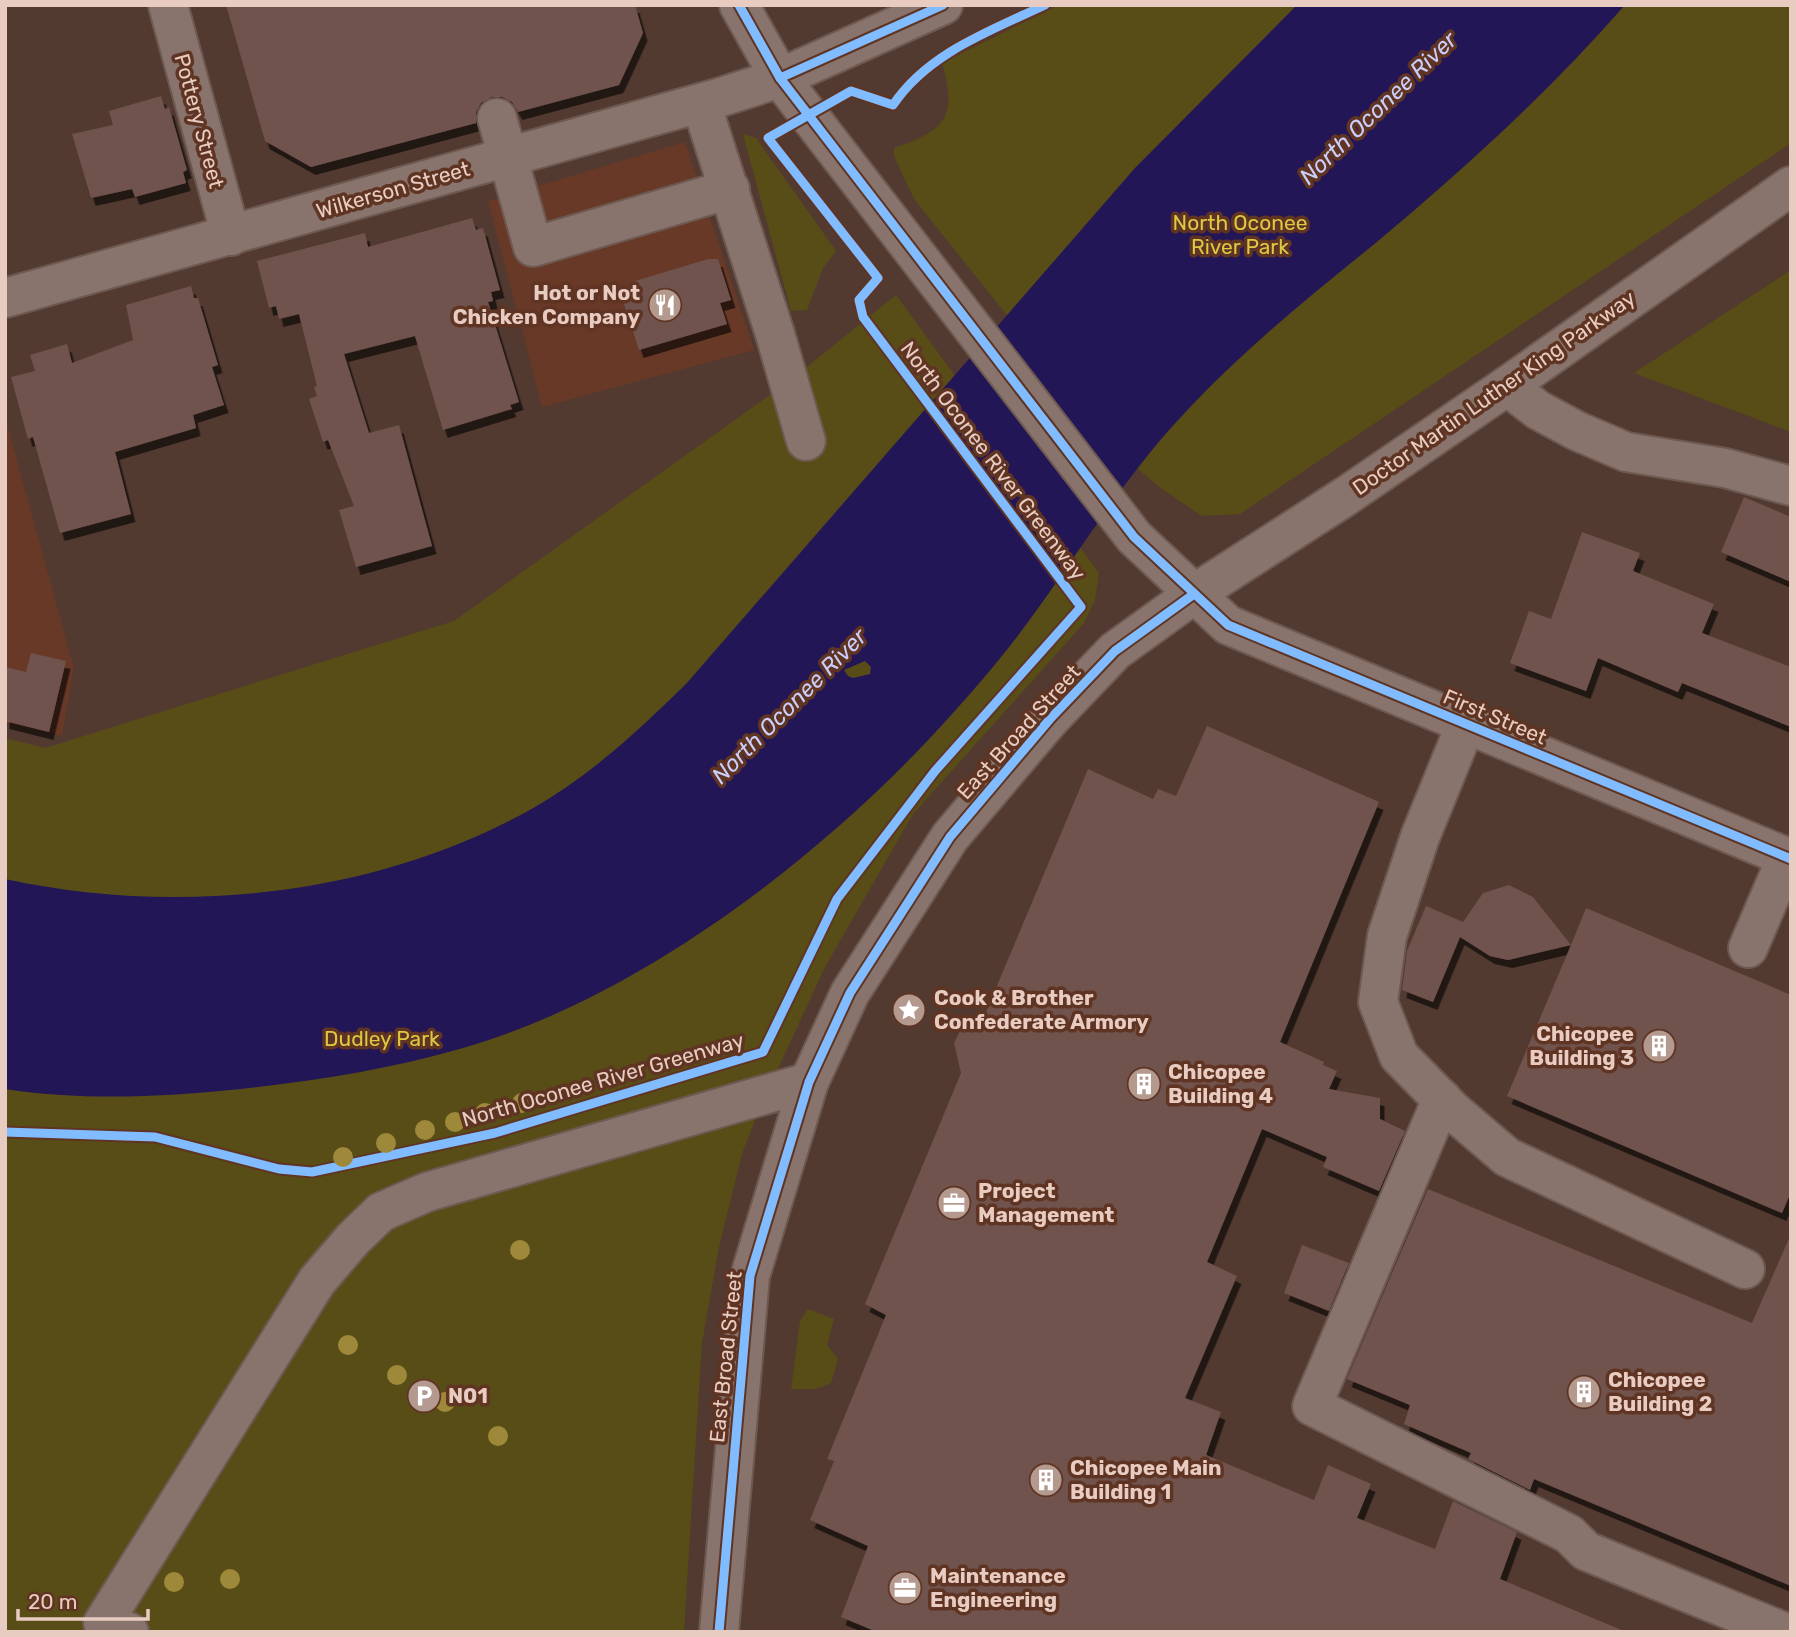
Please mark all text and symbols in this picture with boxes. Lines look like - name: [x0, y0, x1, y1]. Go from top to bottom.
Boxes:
- water label: North Oconee River: [1294, 25, 1463, 190]
- street label: Pottery Street: [170, 51, 229, 191]
- street label: Wilkerson Street: [313, 156, 472, 223]
- park label: North Oconee River Park: [1173, 210, 1307, 259]
- place label: Hot or Not Chicken Company: [453, 280, 640, 329]
- street label: Doctor Martin Luther King Parkway: [1348, 285, 1640, 500]
- restaurant icon: Hot or Not Chicken Company: [646, 286, 684, 324]
- street label: North Oconee River Greenway: [895, 337, 1092, 585]
- water label: North Oconee River: [706, 622, 873, 789]
- street label: East Broad Street: [952, 659, 1086, 804]
- street label: First Street: [1440, 684, 1551, 750]
- place label: Cook & Brother Confederate Armory: [934, 985, 1149, 1034]
- place icon: Cook & Brother Confederate Armory: [890, 991, 928, 1029]
- place label: Chicopee Building 3: [1529, 1021, 1634, 1070]
- park label: Dudley Park: [324, 1026, 440, 1051]
- street label: North Oconee River Greenway: [459, 1027, 747, 1132]
- building icon: Chicopee Building 3: [1640, 1027, 1678, 1065]
- place label: Chicopee Building 4: [1168, 1059, 1273, 1108]
- building icon: Chicopee Building 4: [1125, 1065, 1163, 1103]
- place label: Project Management: [978, 1178, 1115, 1227]
- office icon: Project Management: [935, 1184, 973, 1222]
- street label: East Broad Street: [704, 1270, 747, 1444]
- place label: Chicopee Building 2: [1608, 1367, 1712, 1416]
- building icon: Chicopee Building 2: [1565, 1373, 1603, 1411]
- parking icon: N01: [405, 1377, 443, 1415]
- place label: N01: [448, 1383, 488, 1408]
- place label: Chicopee Main Building 1: [1070, 1455, 1222, 1504]
- building icon: Chicopee Main Building 1: [1027, 1461, 1065, 1499]
- place label: Maintenance Engineering: [930, 1563, 1066, 1612]
- office icon: Maintenance Engineering: [886, 1569, 924, 1607]
- scale bar: [18, 1578, 147, 1622]
- text: 20 m: [28, 1589, 77, 1614]

